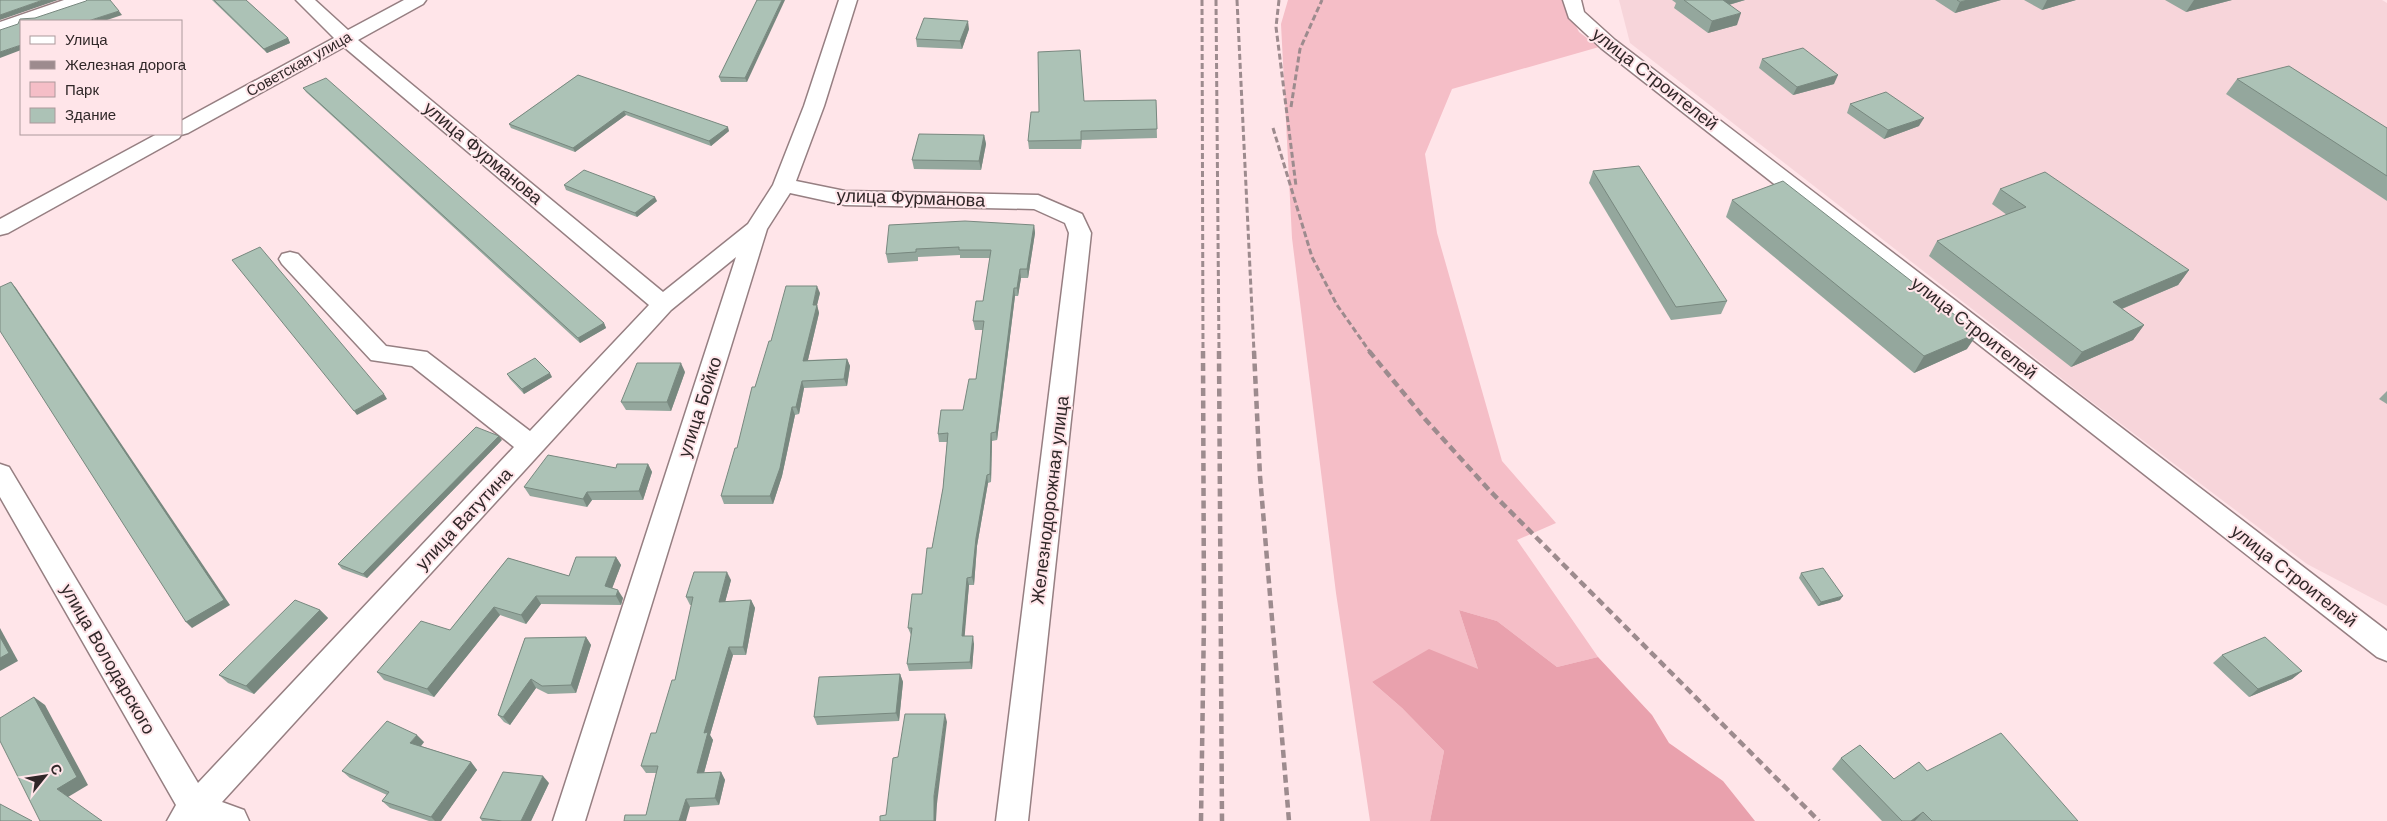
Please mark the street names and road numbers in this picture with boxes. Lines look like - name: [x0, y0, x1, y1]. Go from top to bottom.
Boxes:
- street label: улица Строителей: [1587, 22, 1723, 136]
- street label: Советская улица: [243, 26, 356, 101]
- street label: улица Фурманова: [418, 96, 548, 211]
- street label: улица Фурманова: [836, 183, 987, 213]
- street label: улица Строителей: [1906, 271, 2042, 385]
- street label: улица Бойко: [672, 354, 728, 460]
- street label: Железнодорожная улица: [1025, 393, 1075, 606]
- street label: улица Ватутина: [410, 462, 518, 575]
- street label: улица Строителей: [2226, 519, 2362, 633]
- street label: улица Володарского: [55, 579, 161, 739]

